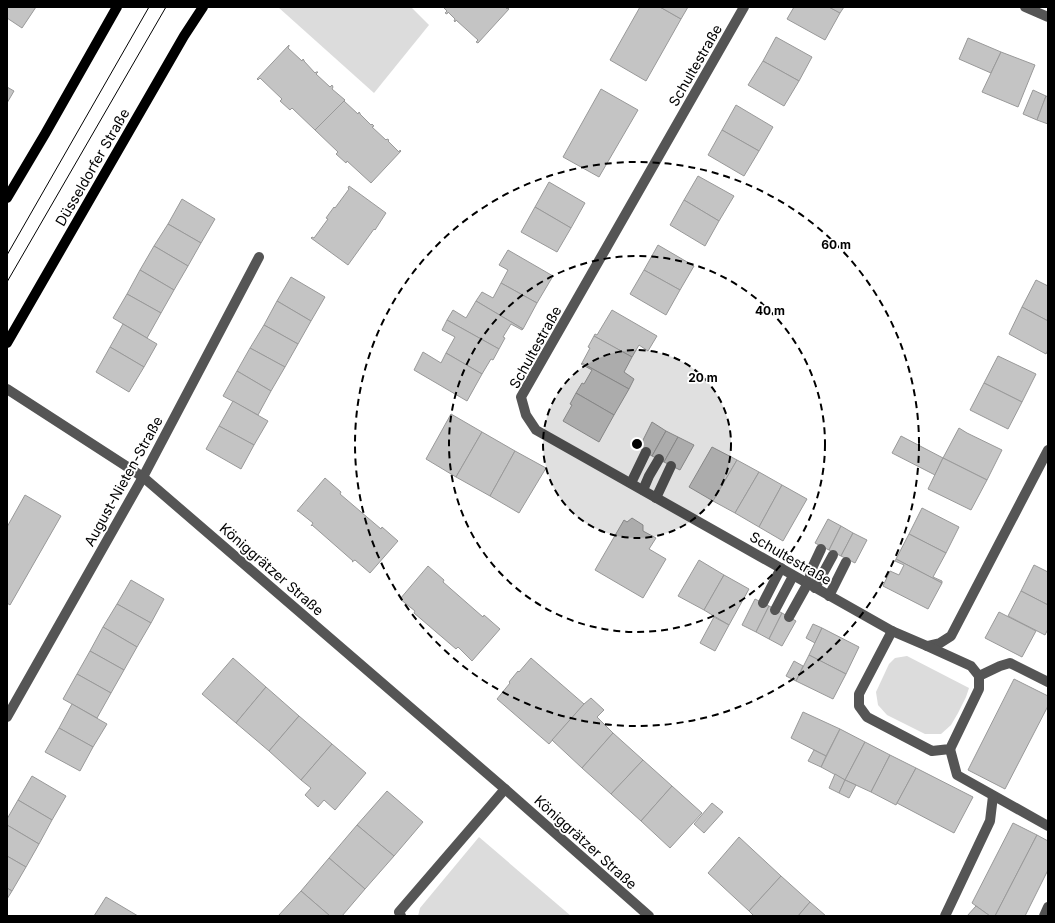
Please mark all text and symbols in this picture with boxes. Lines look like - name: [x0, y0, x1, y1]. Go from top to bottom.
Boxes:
- street label: Schultestraße: [665, 21, 725, 109]
- street label: Düsseldorfer Straße: [51, 105, 133, 229]
- text: 60 m: [821, 237, 851, 252]
- street label: Schultestraße: [505, 303, 565, 391]
- text: 40 m: [755, 303, 785, 318]
- text: 20 m: [688, 370, 718, 385]
- street label: August-Nieten-Straße: [80, 413, 166, 549]
- centre of rings: [630, 437, 644, 451]
- street label: Königgrätzer Straße: [217, 519, 327, 619]
- street label: Schultestraße: [747, 528, 835, 588]
- street label: Königgrätzer Straße: [531, 791, 641, 893]

